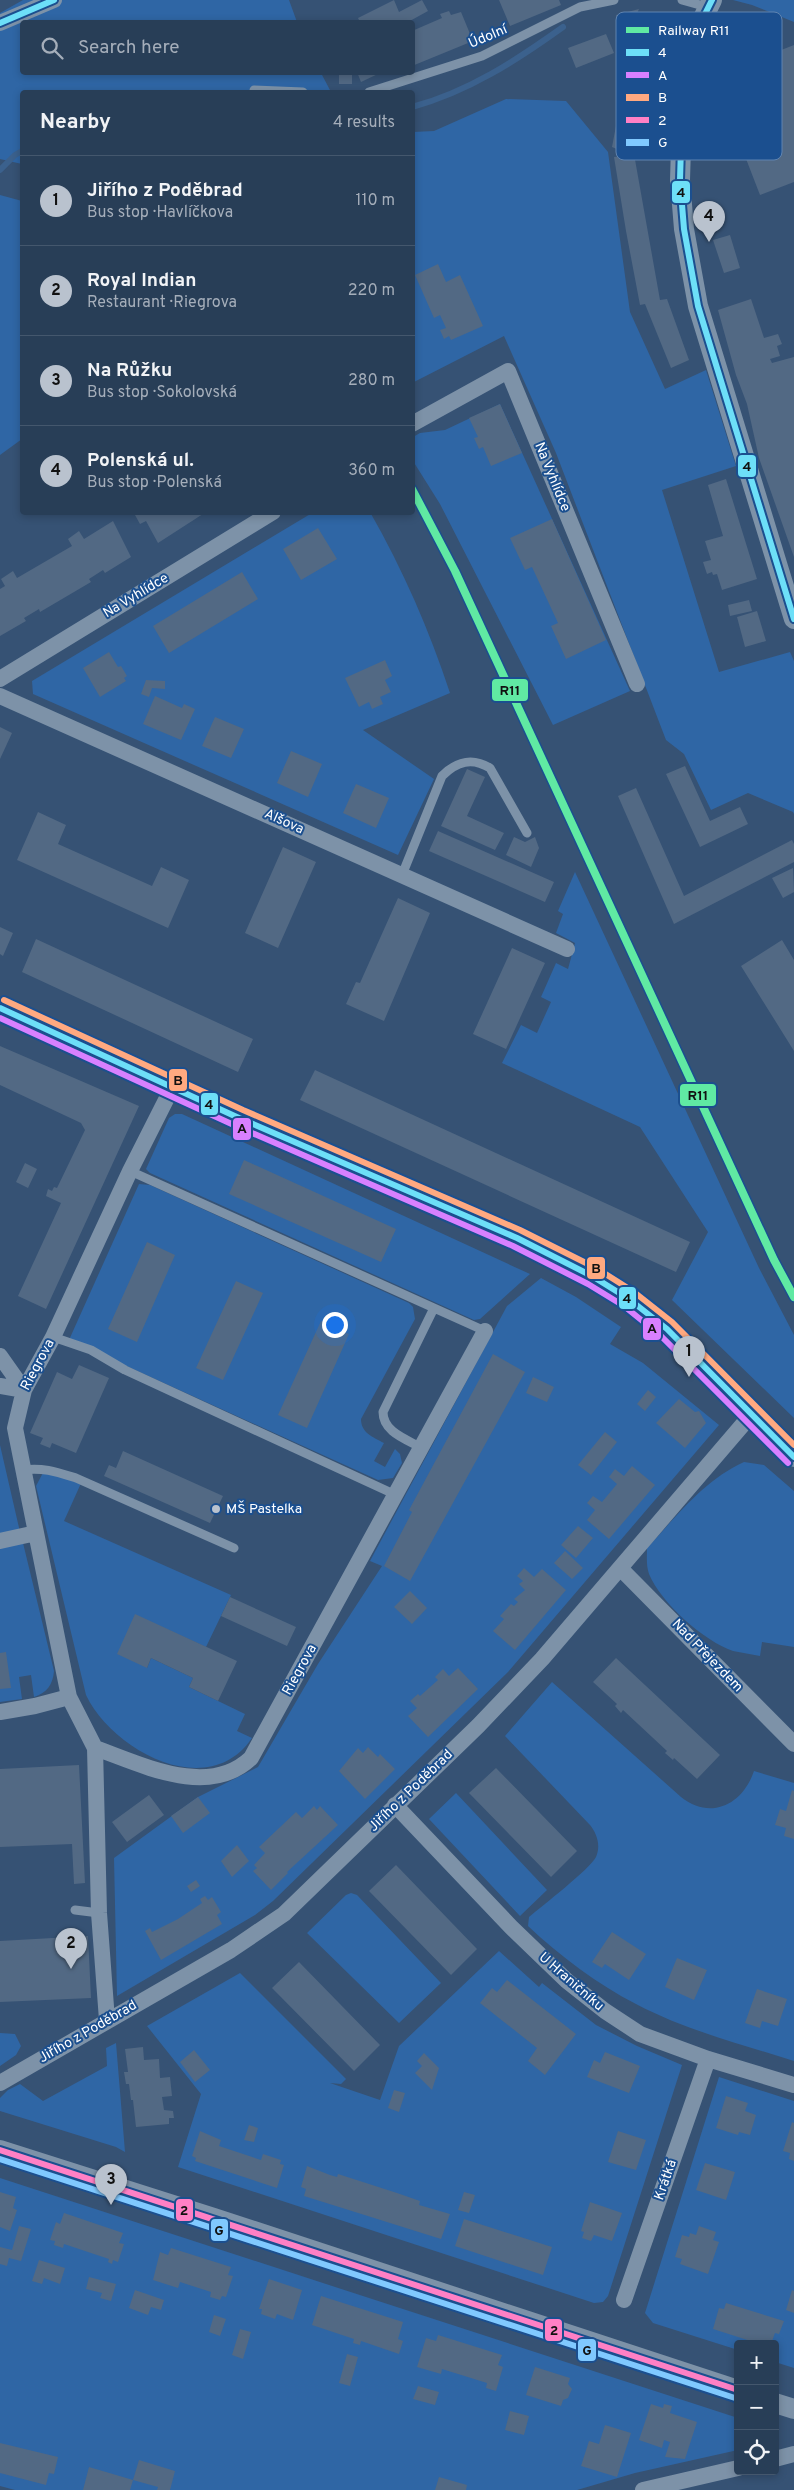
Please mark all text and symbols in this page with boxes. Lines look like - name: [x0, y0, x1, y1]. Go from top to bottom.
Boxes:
- legend: [616, 12, 782, 160]
- search box: [20, 20, 415, 75]
- street label: Údolní: [466, 20, 511, 53]
- text: Railway R11: [658, 23, 729, 40]
- icon: search: [38, 34, 66, 62]
- text: Search here: [78, 36, 180, 60]
- text: 4: [658, 45, 667, 62]
- text: A: [658, 68, 668, 85]
- text: B: [658, 90, 667, 107]
- text: Nearby: [40, 109, 111, 136]
- text: 4 results: [333, 113, 395, 133]
- text: 2: [658, 113, 667, 130]
- text: G: [658, 135, 668, 152]
- text: Jiřího z Poděbrad: [87, 179, 243, 203]
- line badge: 4: [671, 180, 691, 204]
- text: 4: [677, 185, 686, 202]
- text: 1: [53, 191, 59, 211]
- text: 110 m: [355, 191, 395, 211]
- pin: 4: [693, 201, 725, 242]
- text: Bus stop · Havlíčkova: [87, 203, 233, 223]
- text: Royal Indian: [87, 269, 196, 293]
- text: 2: [51, 281, 61, 301]
- text: 220 m: [348, 281, 395, 301]
- text: Restaurant · Riegrova: [87, 293, 237, 313]
- text: Na Růžku: [87, 359, 172, 383]
- text: 3: [51, 371, 61, 391]
- text: 280 m: [348, 371, 395, 391]
- text: Bus stop · Sokolovská: [87, 383, 237, 403]
- street label: Na Vyhlídce: [530, 440, 574, 514]
- text: Polenská ul.: [87, 449, 194, 473]
- line badge: 4: [737, 454, 757, 478]
- text: 4: [743, 459, 752, 476]
- text: 4: [51, 461, 61, 481]
- text: 360 m: [348, 461, 395, 481]
- text: Bus stop · Polenská: [87, 473, 222, 493]
- street label: Na Vyhlídce: [100, 570, 172, 622]
- line badge: R11: [491, 678, 529, 702]
- text: R11: [500, 683, 520, 700]
- street label: Alšova: [262, 806, 306, 838]
- line badge: B: [168, 1068, 188, 1092]
- text: B: [173, 1073, 183, 1090]
- line badge: R11: [679, 1083, 717, 1107]
- text: R11: [688, 1088, 708, 1105]
- line badge: 4: [200, 1092, 219, 1116]
- text: 4: [205, 1097, 214, 1114]
- line badge: A: [232, 1117, 252, 1141]
- text: A: [237, 1121, 247, 1138]
- line badge: B: [586, 1256, 606, 1280]
- text: B: [591, 1261, 601, 1278]
- line badge: 4: [618, 1286, 637, 1310]
- text: 4: [623, 1291, 632, 1308]
- your location: [322, 1312, 348, 1338]
- line badge: A: [642, 1317, 662, 1341]
- text: A: [647, 1321, 657, 1338]
- street label: Riegrova: [17, 1336, 59, 1394]
- pin: 1: [673, 1336, 705, 1377]
- place label: MŠ Pastelka: [226, 1500, 302, 1518]
- marker: MŠ Pastelka: [210, 1503, 222, 1515]
- street label: Nad Přejezdem: [668, 1616, 746, 1696]
- street label: Riegrova: [279, 1642, 321, 1698]
- street label: Jiřího z Poděbrad: [365, 1747, 457, 1835]
- pin: 2: [55, 1928, 87, 1969]
- street label: U Hraničníku: [535, 1949, 607, 2015]
- street label: Jiřího z Poděbrad: [36, 1997, 140, 2067]
- street label: Krátká: [651, 2157, 681, 2203]
- pin: 3: [95, 2164, 127, 2205]
- line badge: 2: [175, 2198, 194, 2222]
- text: 2: [180, 2203, 188, 2220]
- line badge: G: [210, 2218, 229, 2242]
- text: G: [214, 2223, 224, 2240]
- line badge: 2: [544, 2318, 563, 2342]
- text: 2: [550, 2323, 558, 2340]
- line badge: G: [577, 2338, 597, 2362]
- map controls: [734, 2340, 779, 2475]
- button: +: [734, 2340, 779, 2385]
- text: G: [582, 2343, 592, 2360]
- button: −: [734, 2385, 779, 2430]
- button: locate: [734, 2430, 779, 2475]

